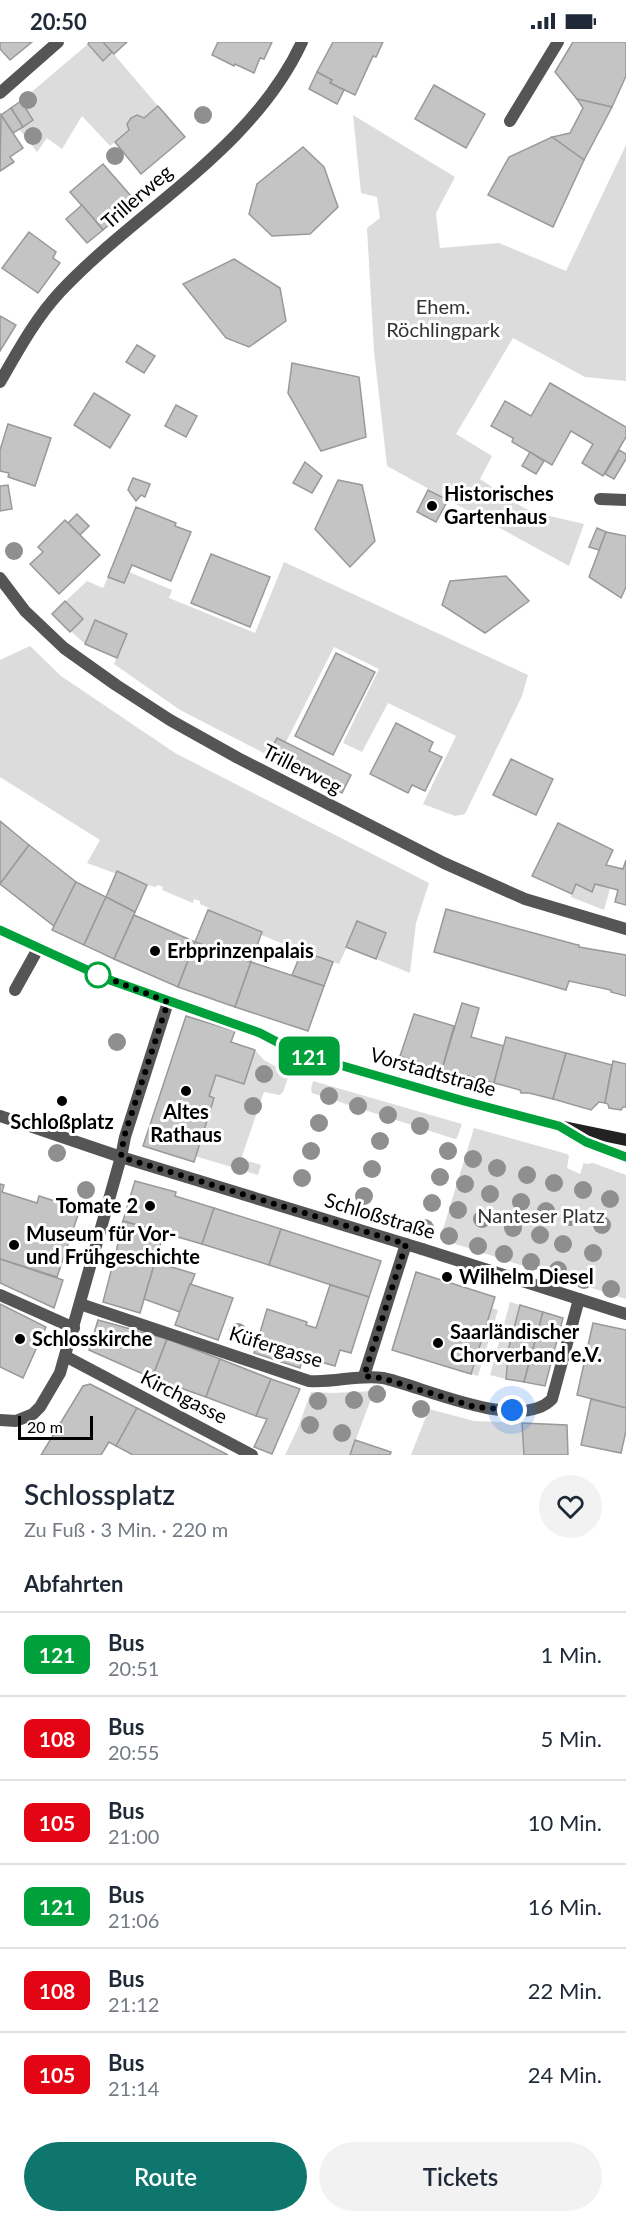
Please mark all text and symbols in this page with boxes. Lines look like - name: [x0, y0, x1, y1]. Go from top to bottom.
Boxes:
- text: 20:50: [30, 8, 87, 35]
- street label: Trillerweg: [96, 159, 176, 233]
- park label: Ehem. Röchlingpark: [386, 294, 501, 341]
- place label: Historisches Gartenhaus: [444, 481, 554, 528]
- marker: Historisches Gartenhaus: [425, 499, 439, 513]
- street label: Trillerweg: [259, 738, 346, 798]
- place label: Erbprinzenpalais: [167, 938, 314, 962]
- marker: Erbprinzenpalais: [148, 944, 162, 958]
- unlabelled marker: [85, 962, 111, 988]
- line badge: 121: [274, 1036, 344, 1076]
- street label: Vorstadtstraße: [368, 1042, 499, 1100]
- text: 121: [291, 1044, 327, 1069]
- marker: Altes Rathaus: [179, 1084, 193, 1098]
- marker: Schloßplatz: [55, 1094, 69, 1108]
- place label: Altes Rathaus: [150, 1099, 222, 1146]
- place label: Schloßplatz: [10, 1109, 114, 1133]
- street label: Schloßstraße: [322, 1187, 438, 1243]
- place label: Tomate 2: [56, 1193, 138, 1217]
- marker: Tomate 2: [143, 1199, 157, 1213]
- park label: Nanteser Platz: [477, 1203, 605, 1227]
- place label: Museum für Vor- und Frühgeschichte: [26, 1221, 200, 1268]
- marker: Museum für Vor- und Frühgeschichte: [7, 1238, 21, 1252]
- place label: Wilhelm Diesel: [459, 1264, 594, 1288]
- marker: Wilhelm Diesel: [440, 1270, 454, 1284]
- place label: Saarländischer Chorverband e.V.: [450, 1319, 602, 1366]
- street label: Küfergasse: [227, 1320, 326, 1372]
- place label: Schlosskirche: [32, 1326, 153, 1350]
- marker: Schlosskirche: [13, 1332, 27, 1346]
- marker: Saarländischer Chorverband e.V.: [431, 1336, 445, 1350]
- street label: Kirchgasse: [137, 1364, 232, 1428]
- your location: [497, 1395, 527, 1425]
- scale bar: [18, 1413, 93, 1440]
- text: 20 m: [27, 1417, 63, 1436]
- button: heart: [539, 1475, 602, 1538]
- text: Schlossplatz: [24, 1477, 175, 1511]
- text: Zu Fuß · 3 Min. · 220 m: [24, 1517, 228, 1541]
- text: Abfahrten: [24, 1570, 123, 1597]
- text: Bus: [108, 1629, 144, 1656]
- text: 1 Min.: [541, 1641, 602, 1668]
- text: 121: [39, 1642, 75, 1667]
- text: 20:51: [108, 1656, 159, 1680]
- text: Bus: [108, 1713, 144, 1740]
- text: 5 Min.: [541, 1725, 602, 1752]
- text: 108: [39, 1726, 75, 1751]
- text: 20:55: [108, 1740, 159, 1764]
- text: Bus: [108, 1797, 144, 1824]
- text: 10 Min.: [528, 1809, 602, 1836]
- text: 105: [39, 1810, 75, 1835]
- text: 21:00: [108, 1824, 159, 1848]
- text: Bus: [108, 1881, 144, 1908]
- text: 16 Min.: [528, 1893, 602, 1920]
- text: 121: [39, 1894, 75, 1919]
- text: 21:06: [108, 1908, 159, 1932]
- text: Bus: [108, 1965, 144, 1992]
- text: 22 Min.: [528, 1977, 602, 2004]
- text: 108: [39, 1978, 75, 2003]
- text: 21:12: [108, 1992, 159, 2016]
- text: Bus: [108, 2049, 144, 2076]
- text: 24 Min.: [528, 2061, 602, 2088]
- text: 105: [39, 2062, 75, 2087]
- text: 21:14: [108, 2076, 159, 2100]
- button: Route: [24, 2142, 307, 2211]
- button: Tickets: [319, 2142, 602, 2211]

